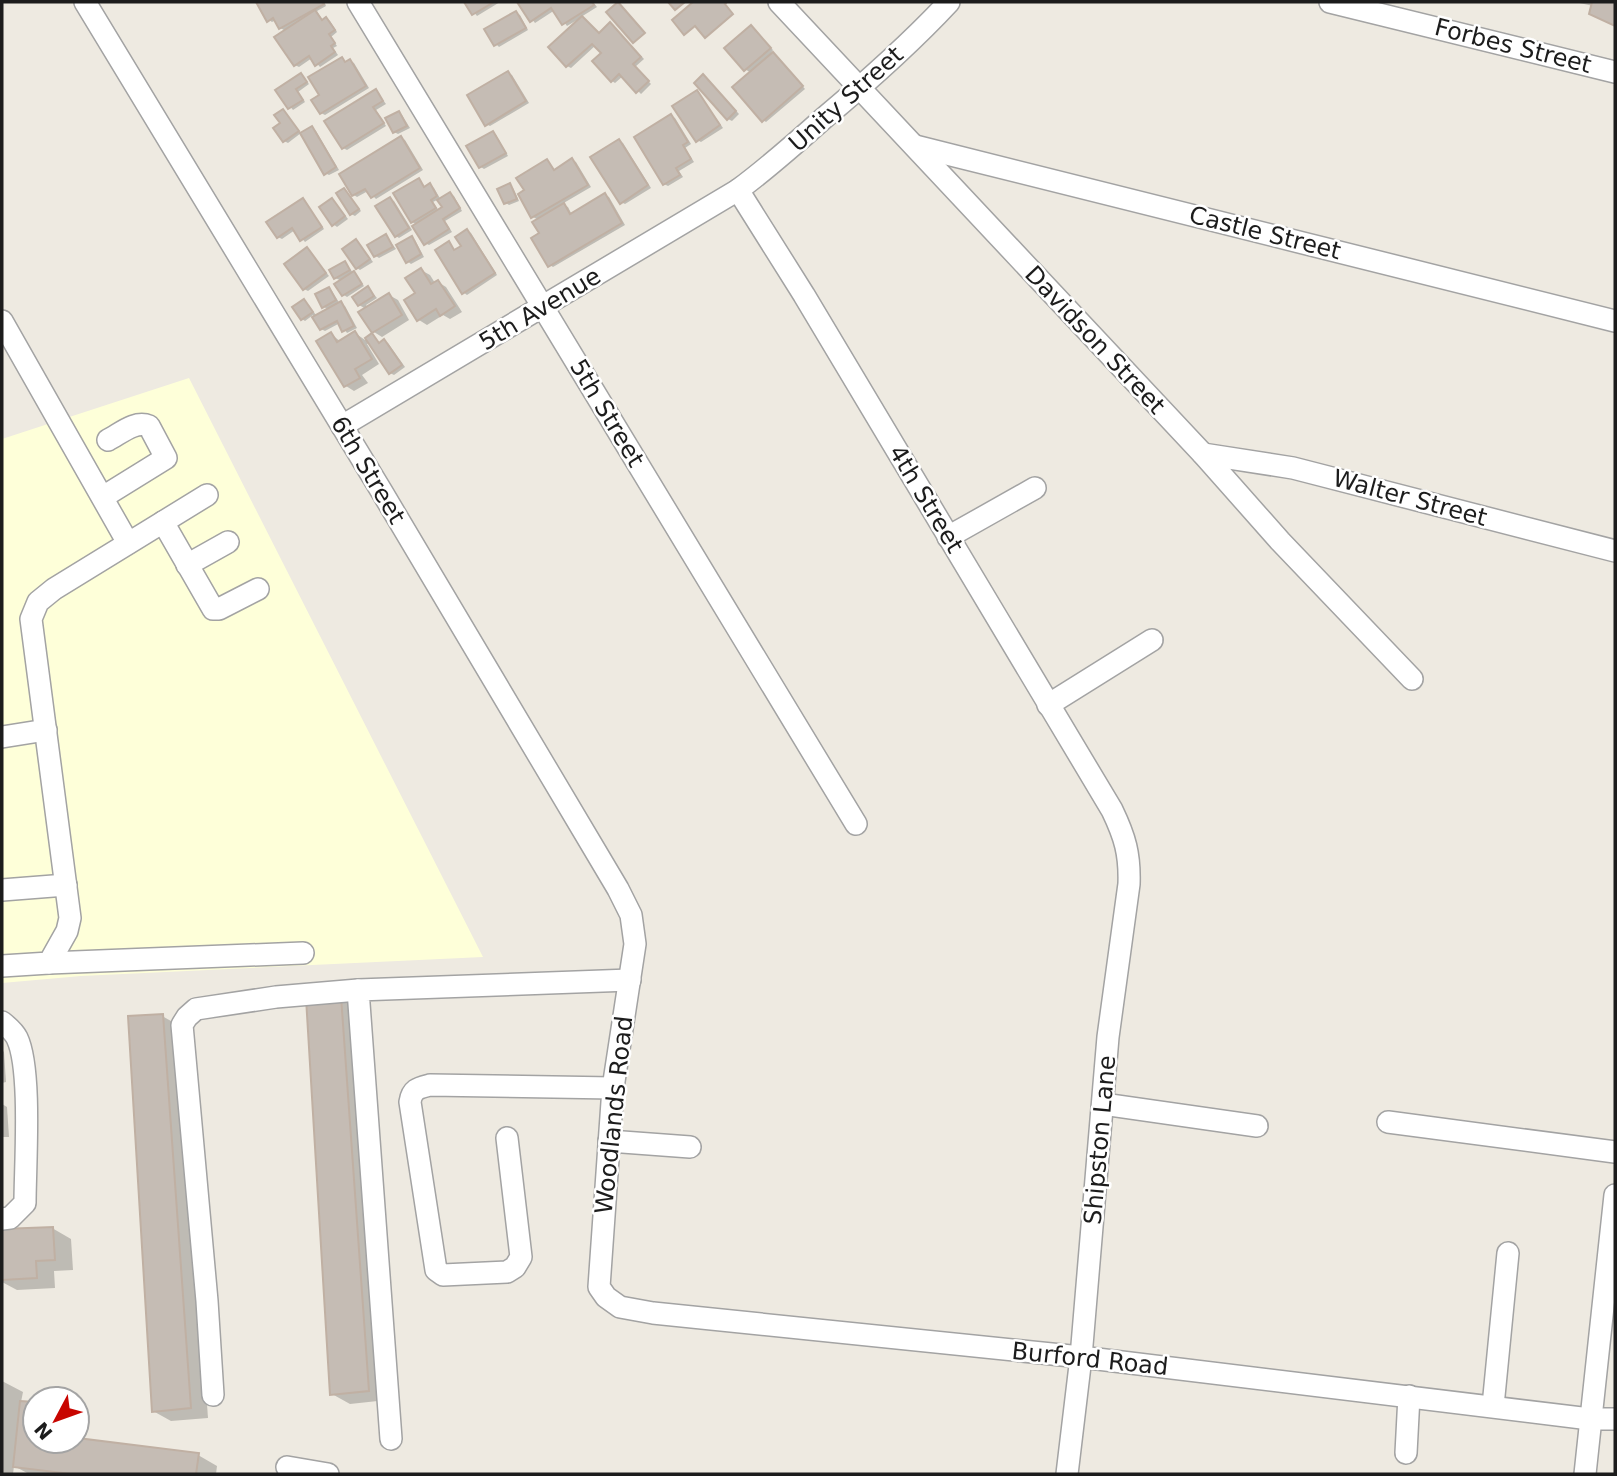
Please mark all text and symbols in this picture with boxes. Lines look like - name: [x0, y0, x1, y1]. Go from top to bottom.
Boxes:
- street label: Forbes Street: [1432, 13, 1594, 79]
- street label: Unity Street: [783, 41, 909, 157]
- street label: Castle Street: [1186, 201, 1344, 265]
- street label: Davidson Street: [1019, 260, 1171, 420]
- street label: 5th Avenue: [474, 262, 606, 356]
- street label: 5th Street: [564, 354, 650, 472]
- street label: 6th Street: [325, 411, 411, 529]
- street label: 4th Street: [883, 440, 969, 558]
- street label: Walter Street: [1330, 464, 1490, 532]
- street label: Woodlands Road: [590, 1015, 638, 1215]
- street label: Shipston Lane: [1079, 1054, 1121, 1226]
- street label: Burford Road: [1010, 1337, 1170, 1381]
- north arrow: [21, 1385, 91, 1455]
- text: N: [30, 1418, 57, 1444]

